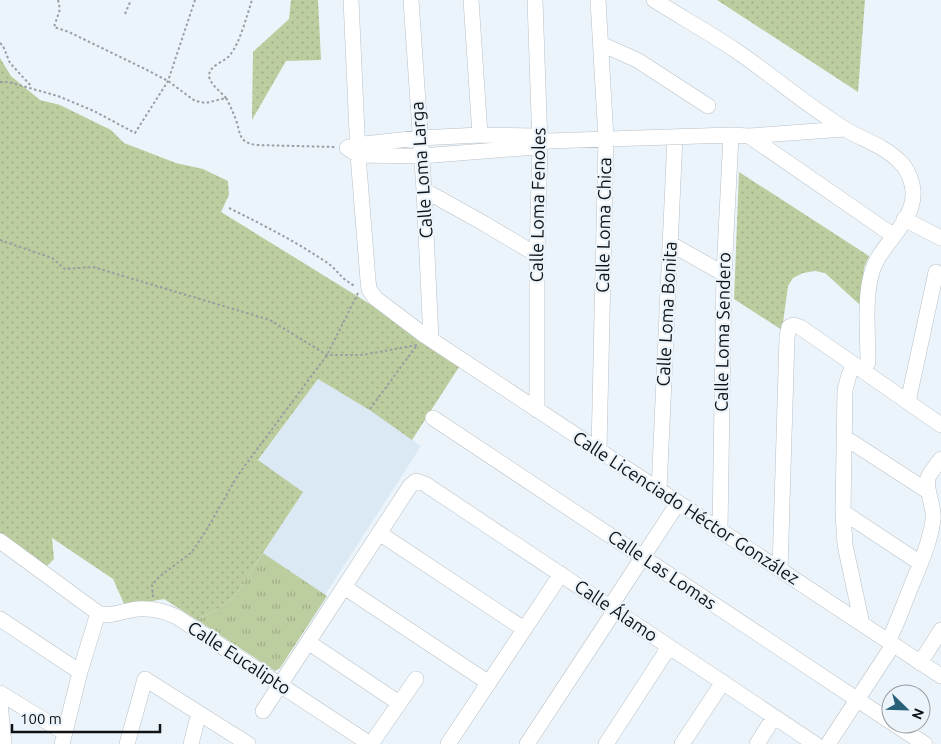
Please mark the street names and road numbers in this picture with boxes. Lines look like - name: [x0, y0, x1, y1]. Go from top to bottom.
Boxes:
- street label: Calle Loma Larga: [406, 101, 436, 239]
- street label: Calle Loma Fenoles: [526, 127, 548, 283]
- street label: Calle Loma Chica: [592, 157, 614, 293]
- street label: Calle Loma Bonita: [652, 241, 680, 387]
- street label: Calle Loma Sendero: [711, 252, 733, 412]
- street label: Calle Licenciado Héctor González: [570, 426, 803, 588]
- street label: Calle Las Lomas: [605, 526, 721, 613]
- street label: Calle Álamo: [571, 574, 662, 645]
- street label: Calle Eucalipto: [184, 616, 295, 698]

